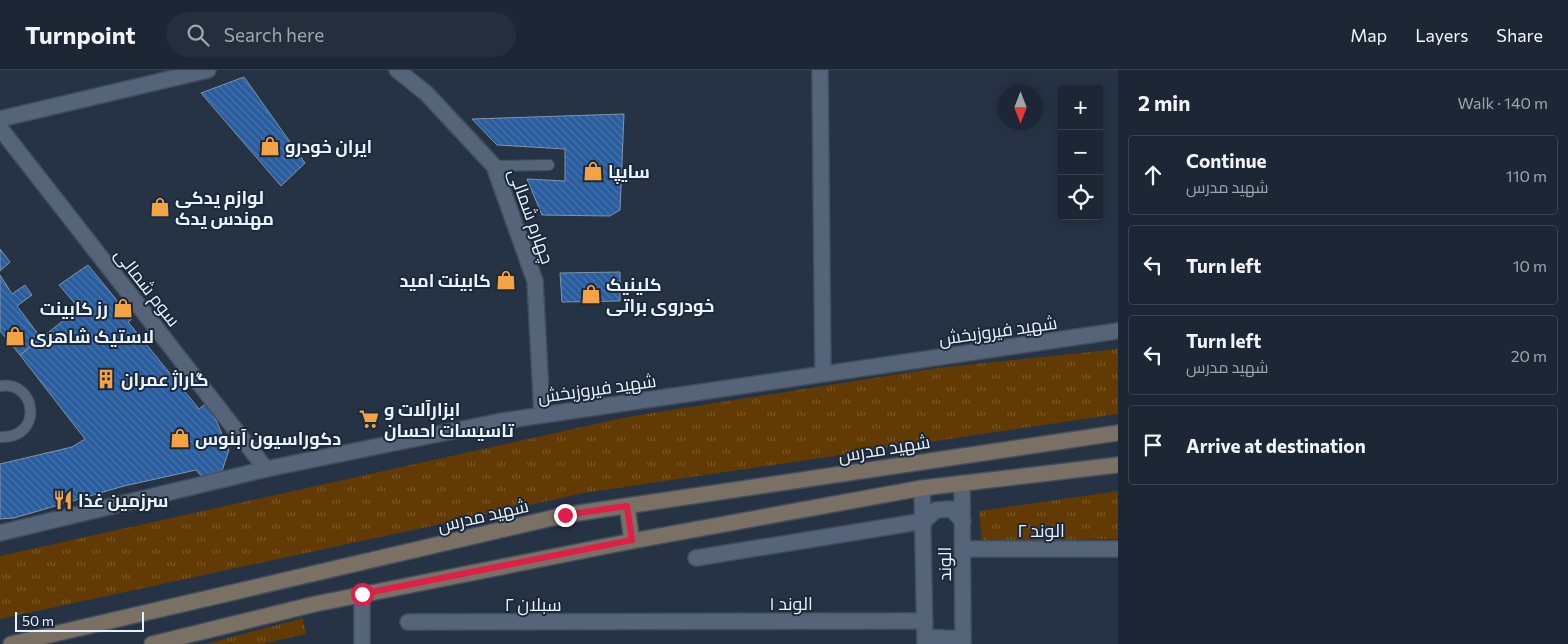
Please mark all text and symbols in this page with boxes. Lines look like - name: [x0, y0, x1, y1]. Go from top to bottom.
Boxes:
- search box: [166, 12, 516, 57]
- text: Turnpoint: [25, 20, 136, 49]
- icon: search: [184, 21, 212, 49]
- text: Search here: [224, 23, 324, 46]
- text: Map: [1350, 24, 1387, 46]
- text: Layers: [1415, 24, 1468, 46]
- text: Share: [1496, 24, 1543, 46]
- north arrow: [998, 85, 1043, 130]
- map controls: [1058, 85, 1103, 220]
- button: +: [1058, 85, 1103, 130]
- text: 2 min: [1138, 90, 1190, 115]
- text: Walk · 140 m: [1458, 93, 1548, 112]
- button: −: [1058, 130, 1103, 175]
- shop icon: ایران خودرو: [259, 135, 281, 157]
- place label: ایران خودرو: [285, 135, 372, 158]
- text: Continue: [1186, 149, 1266, 172]
- shop icon: سایپا: [582, 160, 604, 182]
- place label: سایپا: [608, 160, 650, 184]
- icon: ahead: [1139, 161, 1167, 189]
- street label: چهارم شمالی: [503, 165, 559, 267]
- text: 110 m: [1506, 166, 1547, 185]
- button: locate: [1058, 175, 1103, 220]
- text: شهید مدرس: [1186, 177, 1269, 196]
- place label: لوازم یدکی مهندس یدک: [175, 186, 274, 230]
- shop icon: لوازم یدکی مهندس یدک: [149, 196, 171, 218]
- street label: سوم شمالی: [109, 243, 185, 332]
- icon: left: [1139, 251, 1167, 279]
- text: Turn left: [1186, 254, 1261, 277]
- text: 10 m: [1513, 256, 1547, 275]
- place label: کابینت امید: [399, 269, 491, 291]
- shop icon: کابینت امید: [495, 269, 517, 291]
- place label: کلینیک خودروی براتی: [606, 273, 714, 317]
- shop icon: کلینیک خودروی براتی: [580, 283, 602, 305]
- place label: رز کابینت: [40, 297, 108, 320]
- shop icon: رز کابینت: [112, 297, 134, 319]
- street label: شهید فیروزبخش: [937, 311, 1059, 350]
- shop icon: لاستیک شاهری: [4, 325, 26, 347]
- place label: لاستیک شاهری: [30, 325, 154, 348]
- text: Turn left: [1186, 329, 1261, 352]
- icon: left: [1139, 341, 1167, 369]
- text: 20 m: [1511, 346, 1547, 365]
- text: شهید مدرس: [1186, 357, 1269, 376]
- building icon: گاراژ عمران: [95, 368, 117, 390]
- place label: گاراژ عمران: [121, 368, 209, 391]
- street label: شهید فیروزبخش: [536, 369, 658, 408]
- place label: ابزارآلات و تاسیسات احسان: [384, 398, 514, 441]
- supermarket icon: ابزارآلات و تاسیسات احسان: [358, 408, 380, 430]
- shop icon: دکوراسیون آبنوس: [169, 427, 191, 449]
- place label: دکوراسیون آبنوس: [195, 427, 341, 450]
- street label: شهید مدرس: [836, 430, 932, 467]
- icon: arrive: [1139, 431, 1167, 459]
- text: Arrive at destination: [1186, 434, 1366, 457]
- restaurant icon: سرزمین غذا: [52, 489, 74, 511]
- place label: سرزمین غذا: [78, 489, 169, 512]
- street label: شهید مدرس: [435, 494, 531, 537]
- route end: [554, 504, 577, 527]
- street label: الوند ۲: [1017, 519, 1065, 542]
- street label: الوند: [933, 547, 956, 581]
- route start: [351, 583, 374, 606]
- street label: الوند ۱: [769, 592, 813, 615]
- street label: سبلان ۲: [504, 593, 562, 616]
- scale bar: [15, 609, 144, 632]
- text: 50 m: [22, 612, 54, 629]

